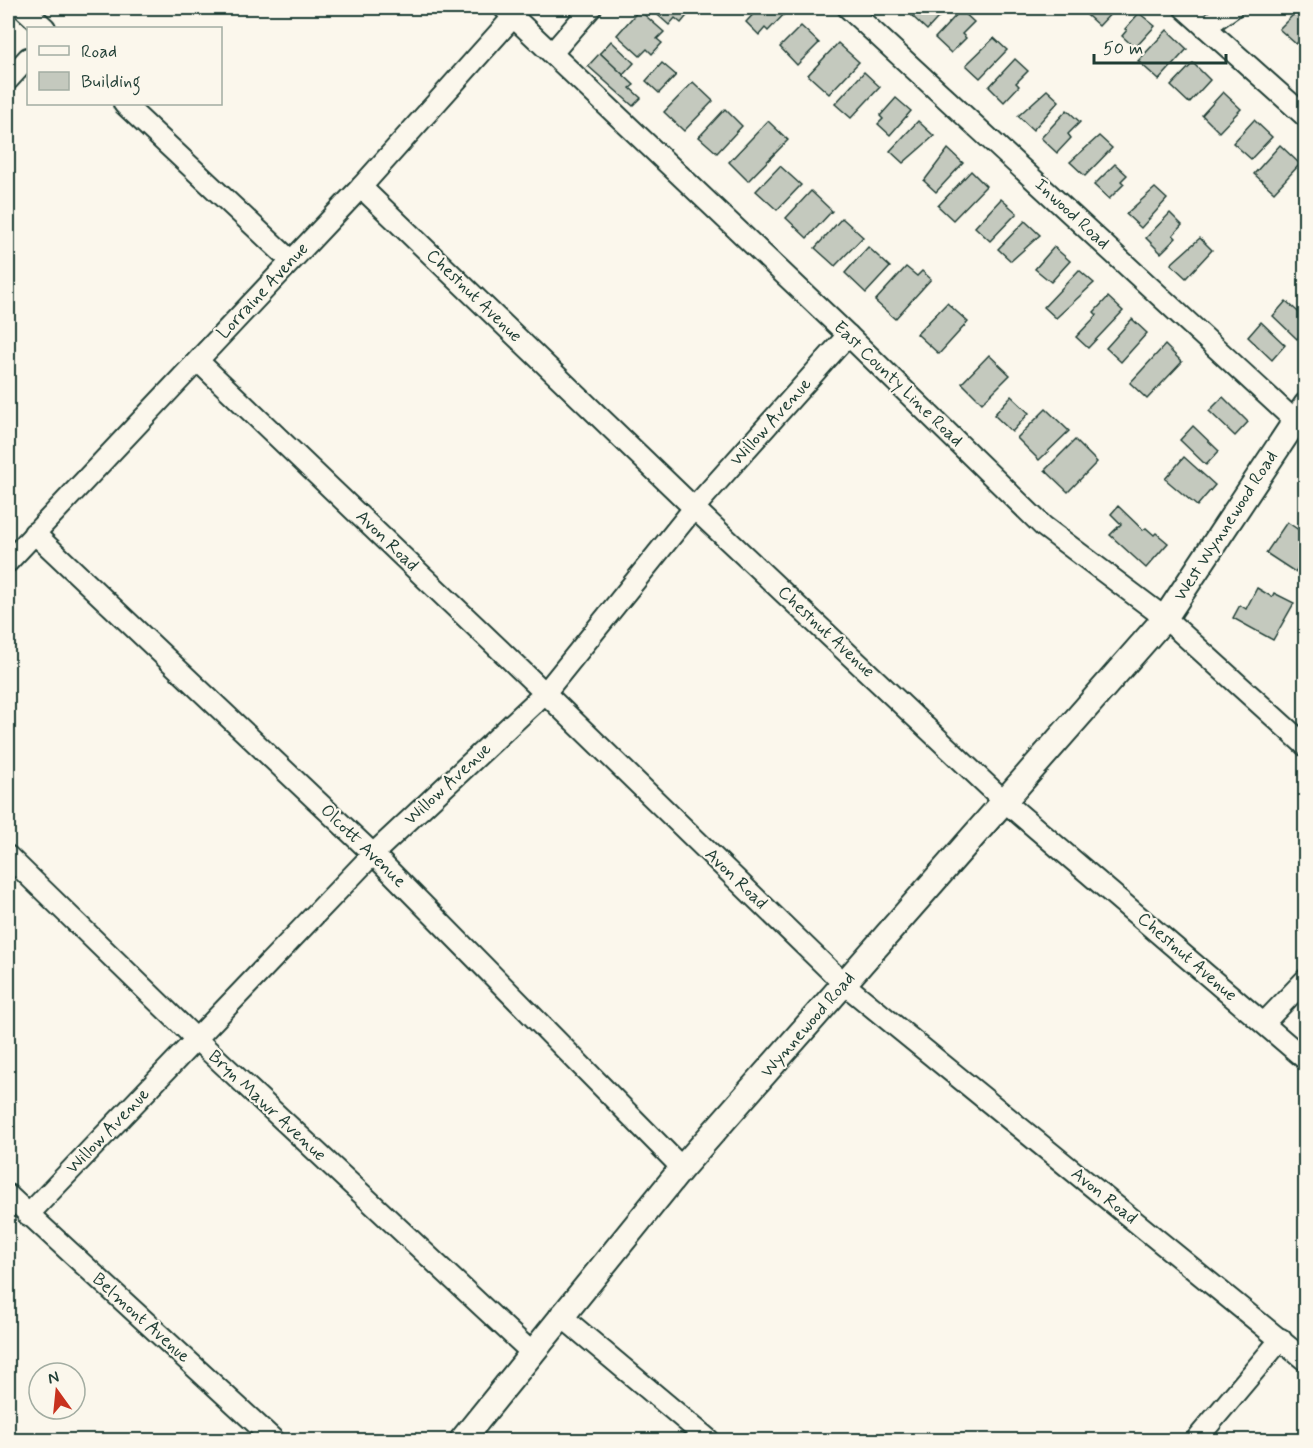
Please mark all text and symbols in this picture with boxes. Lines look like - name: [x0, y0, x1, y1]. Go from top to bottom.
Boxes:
- legend: [27, 27, 222, 105]
- scale bar: [1094, 27, 1226, 65]
- text: 50 m: [1103, 37, 1143, 61]
- text: Road: [81, 40, 117, 64]
- text: Building: [81, 70, 141, 96]
- street label: Inwood Road: [1029, 173, 1115, 255]
- street label: Lorraine Avenue: [212, 237, 314, 345]
- street label: Chestnut Avenue: [421, 244, 527, 348]
- street label: East County Line Road: [828, 316, 968, 452]
- street label: Willow Avenue: [725, 373, 817, 471]
- street label: West Wynnewood Road: [1168, 446, 1284, 606]
- street label: Avon Road: [350, 505, 424, 577]
- street label: Chestnut Avenue: [772, 581, 880, 683]
- street label: Willow Avenue: [399, 737, 497, 831]
- street label: Olcott Avenue: [315, 799, 411, 893]
- street label: Avon Road: [699, 843, 773, 915]
- street label: Chestnut Avenue: [1132, 907, 1242, 1007]
- street label: Wynnewood Road: [755, 967, 861, 1083]
- street label: Bryn Mawr Avenue: [203, 1045, 331, 1167]
- street label: Willow Avenue: [61, 1083, 155, 1179]
- street label: Avon Road: [1066, 1162, 1142, 1230]
- street label: Belmont Avenue: [87, 1268, 195, 1368]
- north arrow: [27, 1361, 87, 1421]
- text: N: [46, 1366, 61, 1389]

